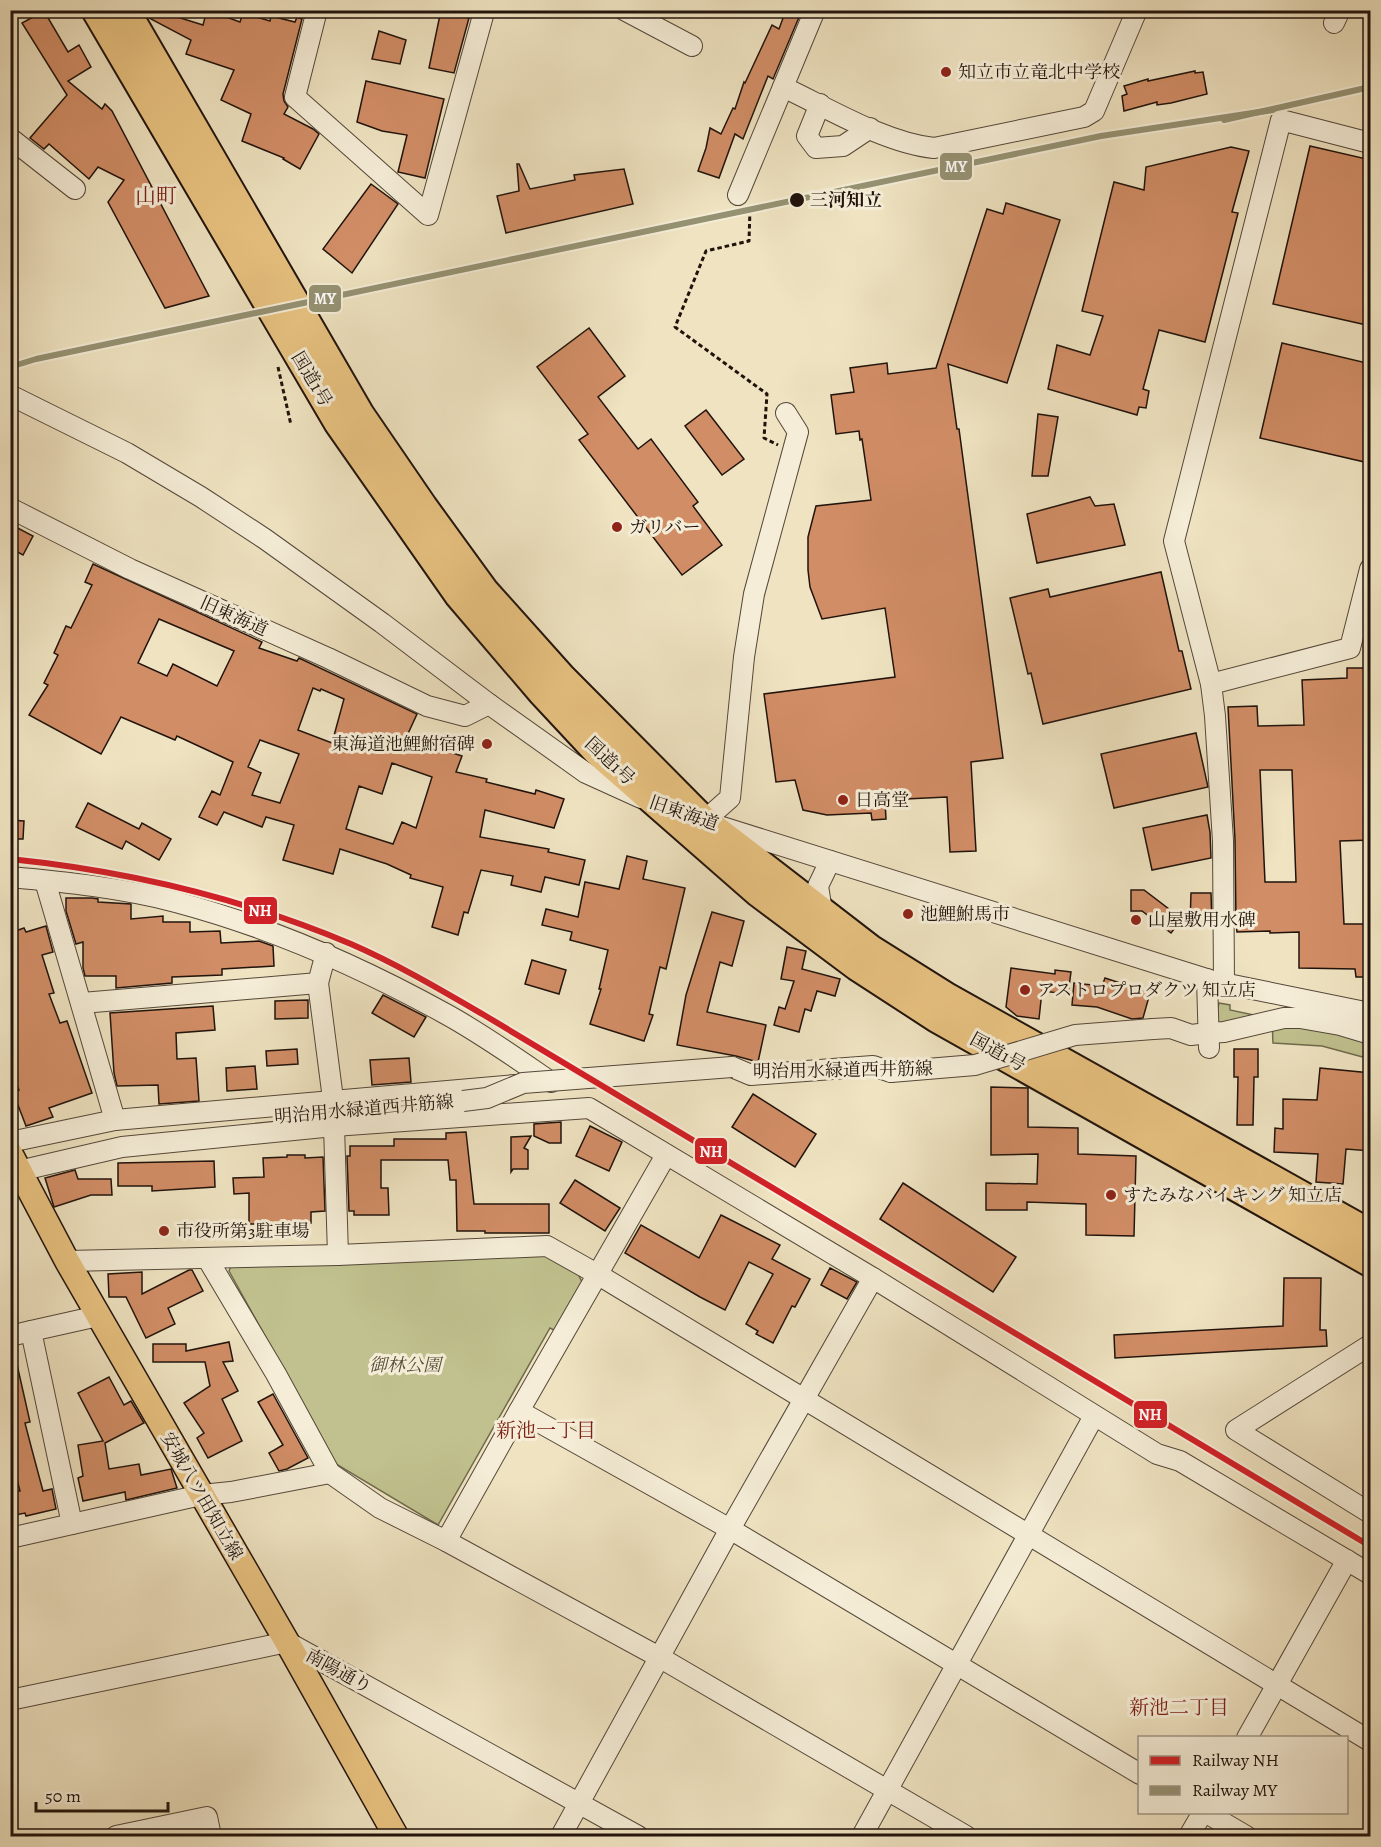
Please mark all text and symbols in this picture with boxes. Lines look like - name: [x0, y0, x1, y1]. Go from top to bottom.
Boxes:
- place label: 知立市立竜北中学校: [958, 60, 1120, 84]
- marker: 知立市立竜北中学校: [939, 65, 953, 79]
- line badge: MY: [939, 152, 973, 181]
- text: MY: [945, 156, 968, 178]
- district label: 山町: [135, 182, 177, 210]
- place label: 三河知立: [810, 188, 882, 212]
- marker: 三河知立: [788, 191, 806, 209]
- line badge: MY: [308, 284, 342, 313]
- text: MY: [314, 288, 337, 310]
- street label: 国道1号: [286, 347, 338, 411]
- place label: ガリバー: [629, 515, 700, 539]
- marker: ガリバー: [610, 520, 624, 534]
- street label: 旧東海道: [196, 590, 272, 642]
- place label: 東海道池鯉鮒宿碑: [331, 732, 475, 756]
- street label: 国道1号: [580, 732, 640, 790]
- marker: 東海道池鯉鮒宿碑: [480, 737, 494, 751]
- place label: 日高堂: [855, 788, 909, 812]
- street label: 旧東海道: [646, 790, 722, 836]
- marker: 日高堂: [836, 793, 850, 807]
- line badge: NH: [243, 896, 278, 925]
- text: NH: [248, 900, 272, 922]
- place label: 池鯉鮒馬市: [920, 902, 1010, 926]
- marker: 池鯉鮒馬市: [901, 907, 915, 921]
- place label: 山屋敷用水碑: [1148, 908, 1256, 932]
- marker: 山屋敷用水碑: [1129, 913, 1143, 927]
- place label: アストロプロダクツ 知立店: [1037, 978, 1256, 1002]
- marker: アストロプロダクツ 知立店: [1018, 983, 1032, 997]
- street label: 国道1号: [966, 1027, 1030, 1077]
- street label: 明治用水緑道西井筋線: [753, 1056, 933, 1084]
- street label: 明治用水緑道西井筋線: [273, 1089, 455, 1129]
- line badge: NH: [694, 1137, 728, 1165]
- text: NH: [699, 1141, 723, 1163]
- place label: すたみなバイキング 知立店: [1123, 1183, 1342, 1207]
- marker: すたみなバイキング 知立店: [1104, 1188, 1118, 1202]
- place label: 市役所第3駐車場: [176, 1219, 310, 1243]
- marker: 市役所第3駐車場: [157, 1224, 171, 1238]
- park label: 御林公園: [369, 1353, 444, 1377]
- line badge: NH: [1133, 1400, 1168, 1429]
- text: NH: [1138, 1404, 1162, 1426]
- district label: 新池一丁目: [496, 1417, 596, 1444]
- street label: 安城八ツ田知立線: [156, 1428, 248, 1564]
- street label: 南陽通り: [302, 1643, 376, 1699]
- district label: 新池二丁目: [1129, 1694, 1229, 1721]
- legend: [1138, 1736, 1348, 1814]
- text: Railway NH: [1192, 1748, 1279, 1772]
- scale bar: [36, 1775, 168, 1813]
- text: Railway MY: [1192, 1778, 1279, 1802]
- text: 50 m: [45, 1784, 81, 1808]

